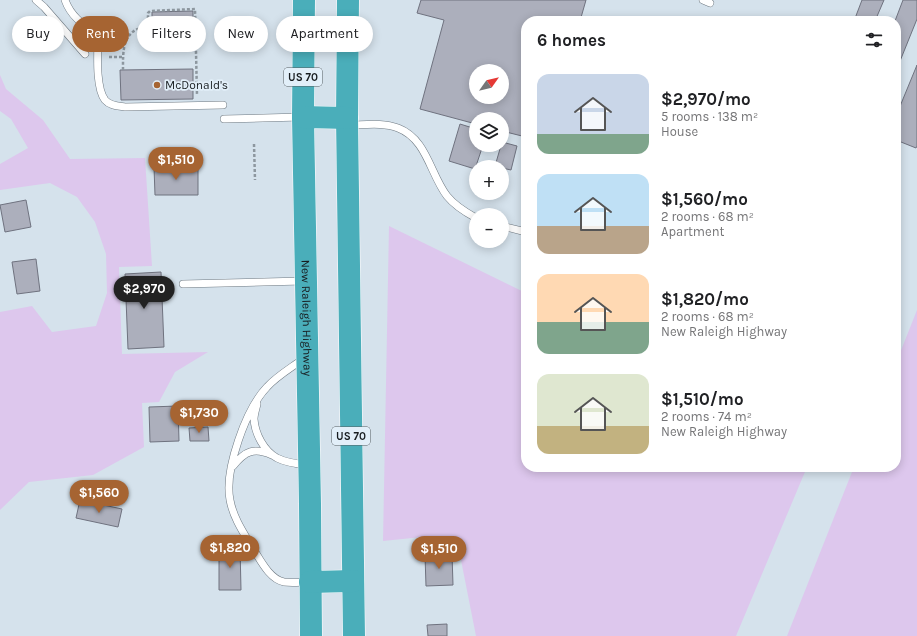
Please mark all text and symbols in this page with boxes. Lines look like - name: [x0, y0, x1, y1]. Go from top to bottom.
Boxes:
- chip: Buy: [12, 16, 64, 52]
- chip: Rent: [72, 16, 129, 52]
- chip: Filters: [137, 16, 206, 52]
- chip: New: [214, 16, 268, 52]
- chip: Apartment: [276, 16, 373, 52]
- icon: filters: [863, 29, 885, 51]
- text: 6 homes: [537, 30, 606, 50]
- north arrow: [469, 64, 509, 104]
- map controls: [469, 64, 509, 248]
- road number: US 70: [284, 68, 322, 86]
- place label: McDonald's: [165, 78, 228, 92]
- marker: McDonald's: [152, 80, 162, 90]
- text: $2,970/mo: [661, 89, 751, 109]
- icon: home: [569, 90, 617, 138]
- text: 5 rooms · 138 m²: [661, 109, 758, 124]
- button: layers: [469, 112, 509, 152]
- text: House: [661, 124, 698, 139]
- pin: $1,510: [143, 147, 209, 181]
- text: $1,510: [157, 152, 195, 167]
- button: +: [469, 160, 509, 200]
- text: $1,560/mo: [661, 189, 748, 209]
- icon: home: [569, 190, 617, 238]
- button: −: [469, 208, 509, 248]
- text: 2 rooms · 68 m²: [661, 209, 754, 224]
- text: Apartment: [661, 224, 724, 239]
- street label: New Raleigh Highway: [299, 260, 315, 377]
- pin: $2,970: [111, 276, 177, 310]
- text: $2,970: [123, 281, 165, 296]
- text: $1,820/mo: [661, 289, 749, 309]
- icon: home: [569, 290, 617, 338]
- text: 2 rooms · 68 m²: [661, 309, 754, 324]
- text: New Raleigh Highway: [661, 324, 787, 339]
- text: $1,510/mo: [661, 389, 744, 409]
- icon: home: [569, 390, 617, 438]
- pin: $1,730: [166, 400, 232, 434]
- text: $1,730: [179, 405, 219, 420]
- text: 2 rooms · 74 m²: [661, 409, 752, 424]
- text: New Raleigh Highway: [661, 424, 787, 439]
- road number: US 70: [332, 427, 370, 445]
- pin: $1,560: [66, 480, 132, 514]
- text: $1,560: [79, 485, 119, 500]
- pin: $1,820: [197, 535, 263, 569]
- pin: $1,510: [406, 536, 472, 570]
- text: $1,820: [209, 540, 251, 555]
- text: $1,510: [420, 541, 458, 556]

